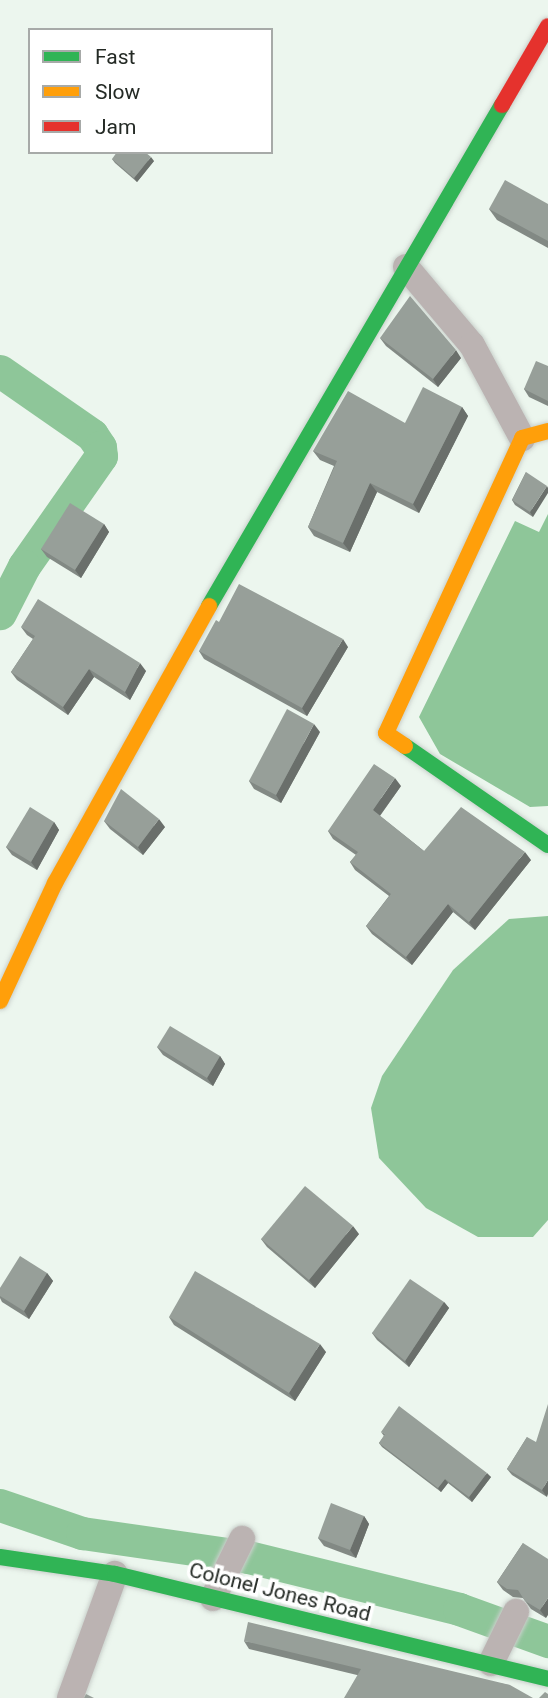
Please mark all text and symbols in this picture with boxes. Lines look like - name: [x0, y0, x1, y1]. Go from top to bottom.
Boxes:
- legend: [28, 28, 273, 154]
- text: Fast: [95, 45, 135, 69]
- text: Slow: [95, 80, 140, 104]
- text: Jam: [95, 115, 136, 139]
- street label: Colonel Jones Road: [187, 1557, 373, 1627]

